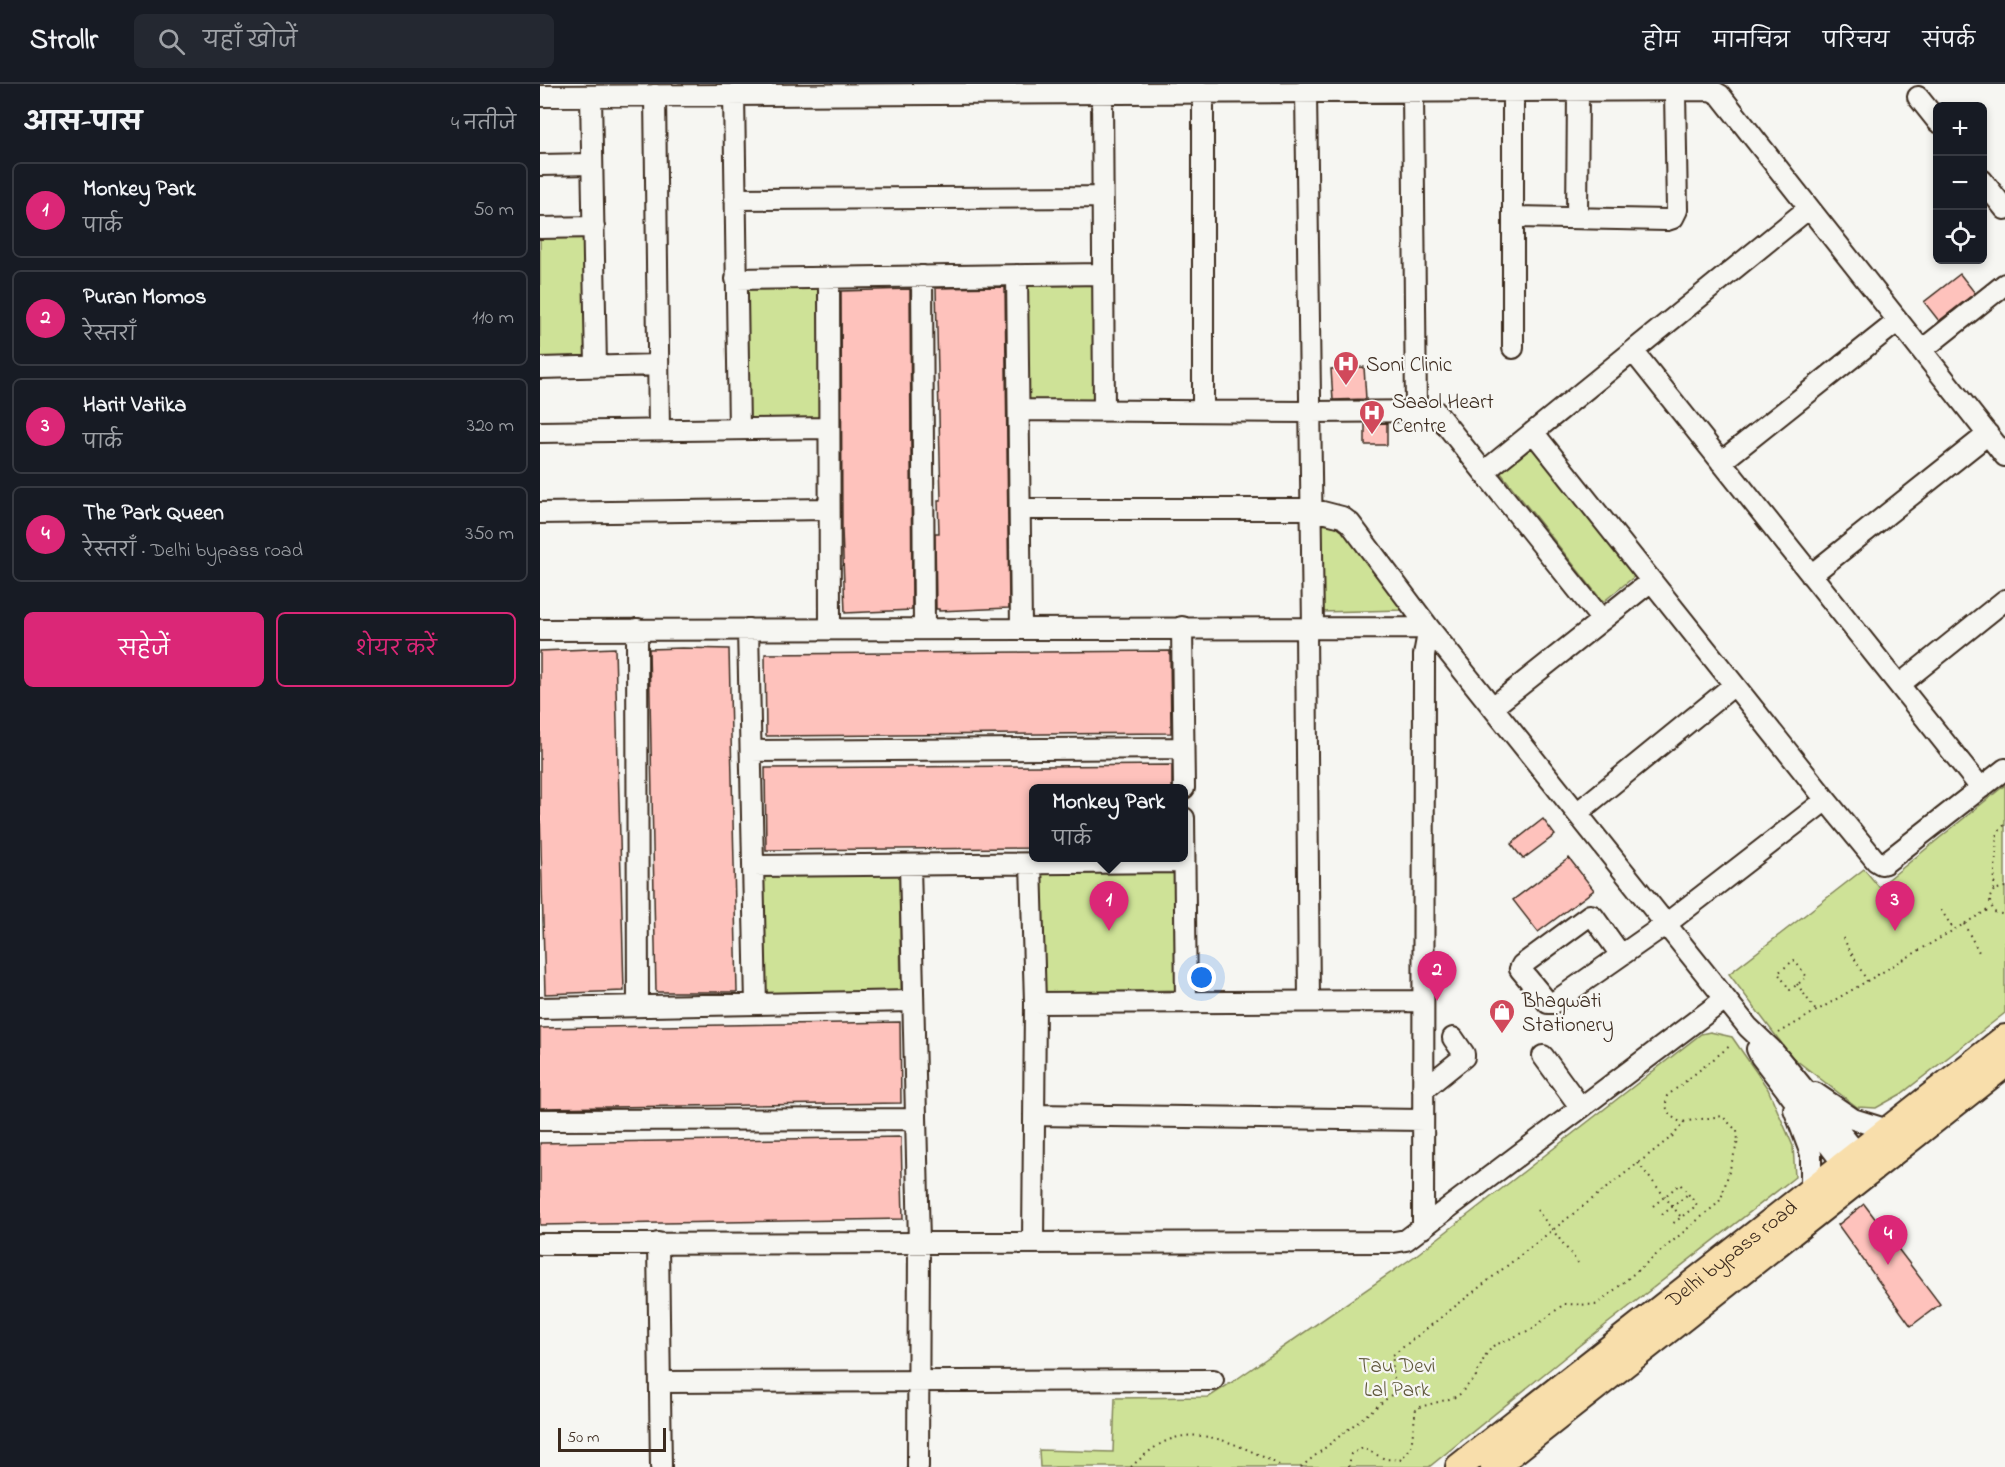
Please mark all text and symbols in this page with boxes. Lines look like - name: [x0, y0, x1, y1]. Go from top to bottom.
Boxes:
- search box: [134, 14, 554, 68]
- text: Strollr: [30, 21, 98, 62]
- icon: search: [155, 25, 188, 58]
- text: यहाँ खोजें: [203, 26, 297, 58]
- text: होम: [1643, 27, 1680, 57]
- text: मानचित्र: [1713, 27, 1790, 57]
- text: परिचय: [1823, 27, 1889, 57]
- text: संपर्क: [1922, 27, 1975, 57]
- map controls: [1933, 102, 1987, 264]
- button: +: [1933, 102, 1987, 156]
- text: आस-पास: [24, 105, 142, 143]
- text: 4 नतीजे: [451, 110, 516, 139]
- button: −: [1933, 156, 1987, 210]
- text: Monkey Park: [83, 174, 196, 206]
- text: 1: [42, 196, 49, 225]
- text: 50 m: [473, 196, 514, 225]
- button: locate: [1933, 210, 1987, 264]
- text: पार्क: [83, 213, 122, 242]
- text: Puran Momos: [83, 282, 207, 314]
- text: 2: [41, 304, 50, 333]
- text: 110 m: [472, 304, 514, 333]
- text: रेस्तराँ: [83, 321, 136, 350]
- hospital icon: Soni Clinic: [1331, 349, 1361, 387]
- place label: Soni Clinic: [1366, 351, 1453, 381]
- place label: Saaol Heart Centre: [1392, 388, 1494, 442]
- text: Harit Vatika: [83, 390, 186, 422]
- hospital icon: Saaol Heart Centre: [1357, 398, 1387, 436]
- text: 3: [41, 412, 50, 441]
- text: 320 m: [467, 412, 514, 441]
- text: पार्क: [83, 429, 122, 458]
- text: The Park Queen: [83, 498, 224, 530]
- text: 4: [41, 520, 50, 549]
- text: 350 m: [465, 520, 514, 549]
- text: रेस्तराँ · Delhi bypass road: [83, 537, 303, 566]
- button: सहेजें: [24, 612, 264, 687]
- button: शेयर करें: [276, 612, 516, 687]
- popup: [1029, 784, 1188, 862]
- text: Monkey Park: [1052, 787, 1165, 819]
- text: पार्क: [1052, 826, 1092, 855]
- pin: 1: [1090, 882, 1128, 931]
- pin: 3: [1876, 882, 1914, 931]
- pin: 2: [1418, 952, 1456, 1001]
- your location: [1187, 963, 1216, 992]
- place label: Bhagwati Stationery: [1521, 987, 1614, 1043]
- shop icon: Bhagwati Stationery: [1487, 997, 1517, 1035]
- street label: Delhi bypass road: [1659, 1193, 1805, 1317]
- pin: 4: [1868, 1216, 1908, 1265]
- park label: Tau Devi Lal Park: [1358, 1352, 1436, 1406]
- scale bar: [558, 1425, 666, 1452]
- text: 50 m: [567, 1426, 599, 1450]

